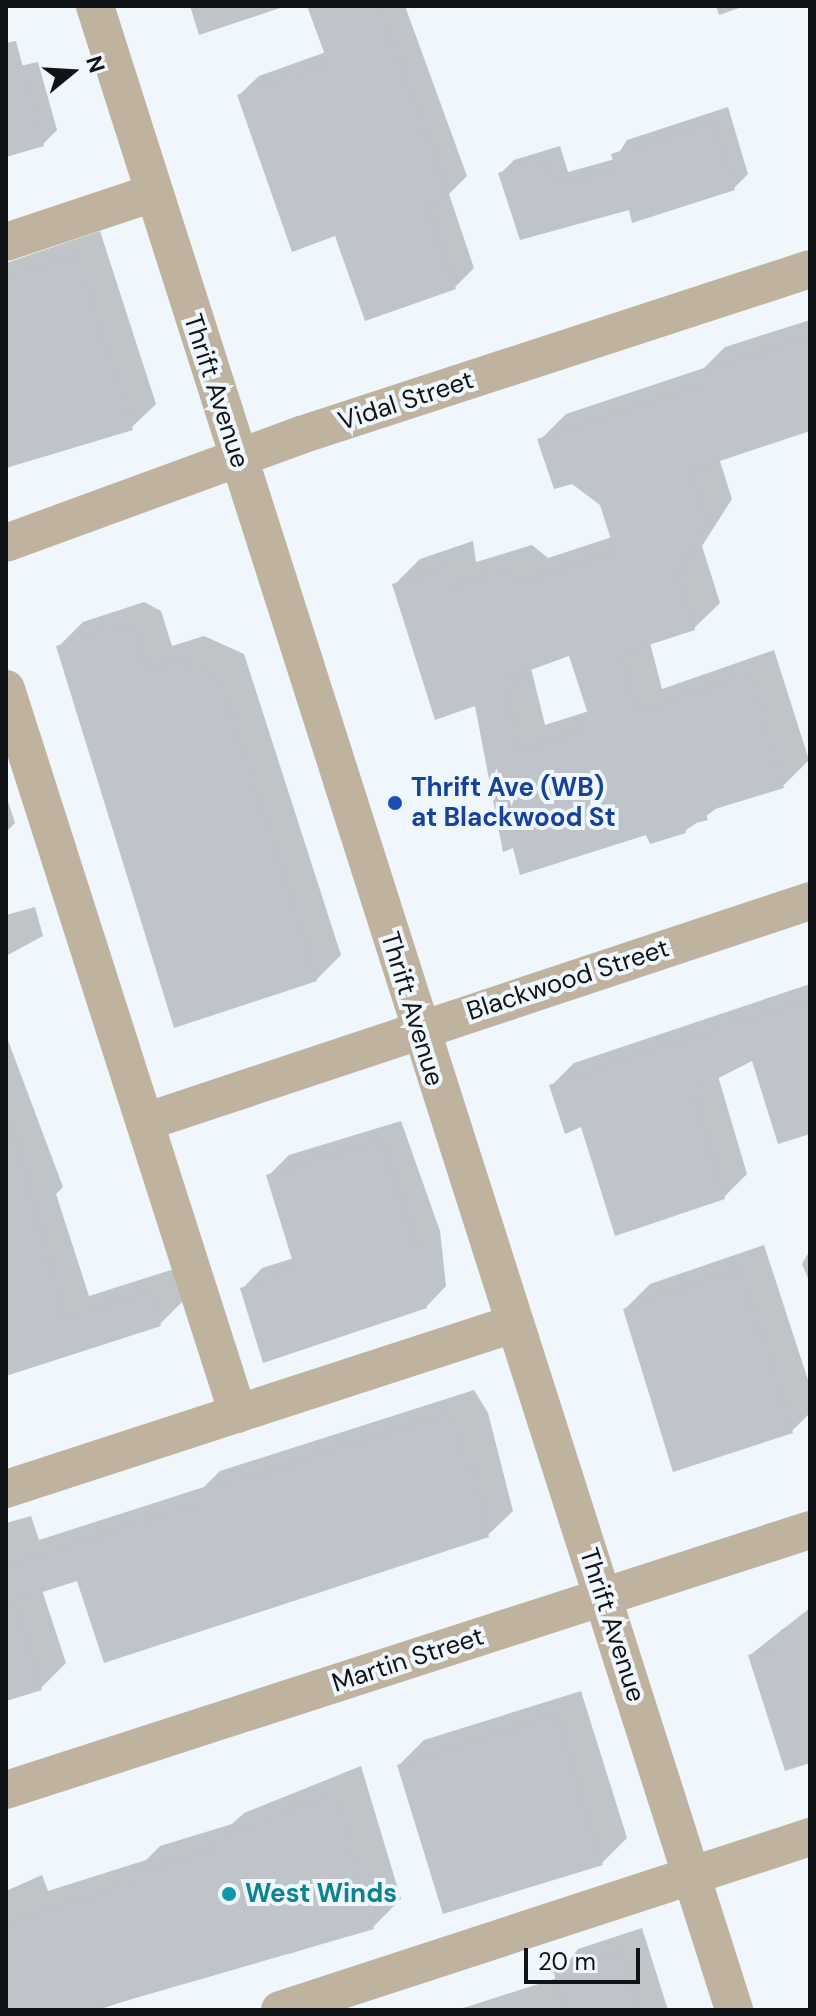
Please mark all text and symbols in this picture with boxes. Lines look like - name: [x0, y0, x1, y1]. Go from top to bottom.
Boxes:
- north arrow: [32, 32, 112, 112]
- text: N: [79, 52, 112, 77]
- street label: Thrift Avenue: [176, 310, 256, 472]
- street label: Vidal Street: [334, 364, 478, 438]
- place label: Thrift Ave (WB) at Blackwood St: [411, 772, 616, 834]
- marker: Thrift Ave (WB) at Blackwood St: [386, 794, 404, 812]
- street label: Thrift Avenue: [374, 928, 450, 1090]
- street label: Blackwood Street: [463, 933, 673, 1027]
- street label: Thrift Avenue: [572, 1544, 652, 1706]
- street label: Martin Street: [328, 1621, 488, 1699]
- place label: West Winds: [245, 1878, 397, 1910]
- marker: West Winds: [220, 1885, 238, 1903]
- scale bar: [528, 1932, 644, 1982]
- text: 20 m: [538, 1946, 596, 1977]

